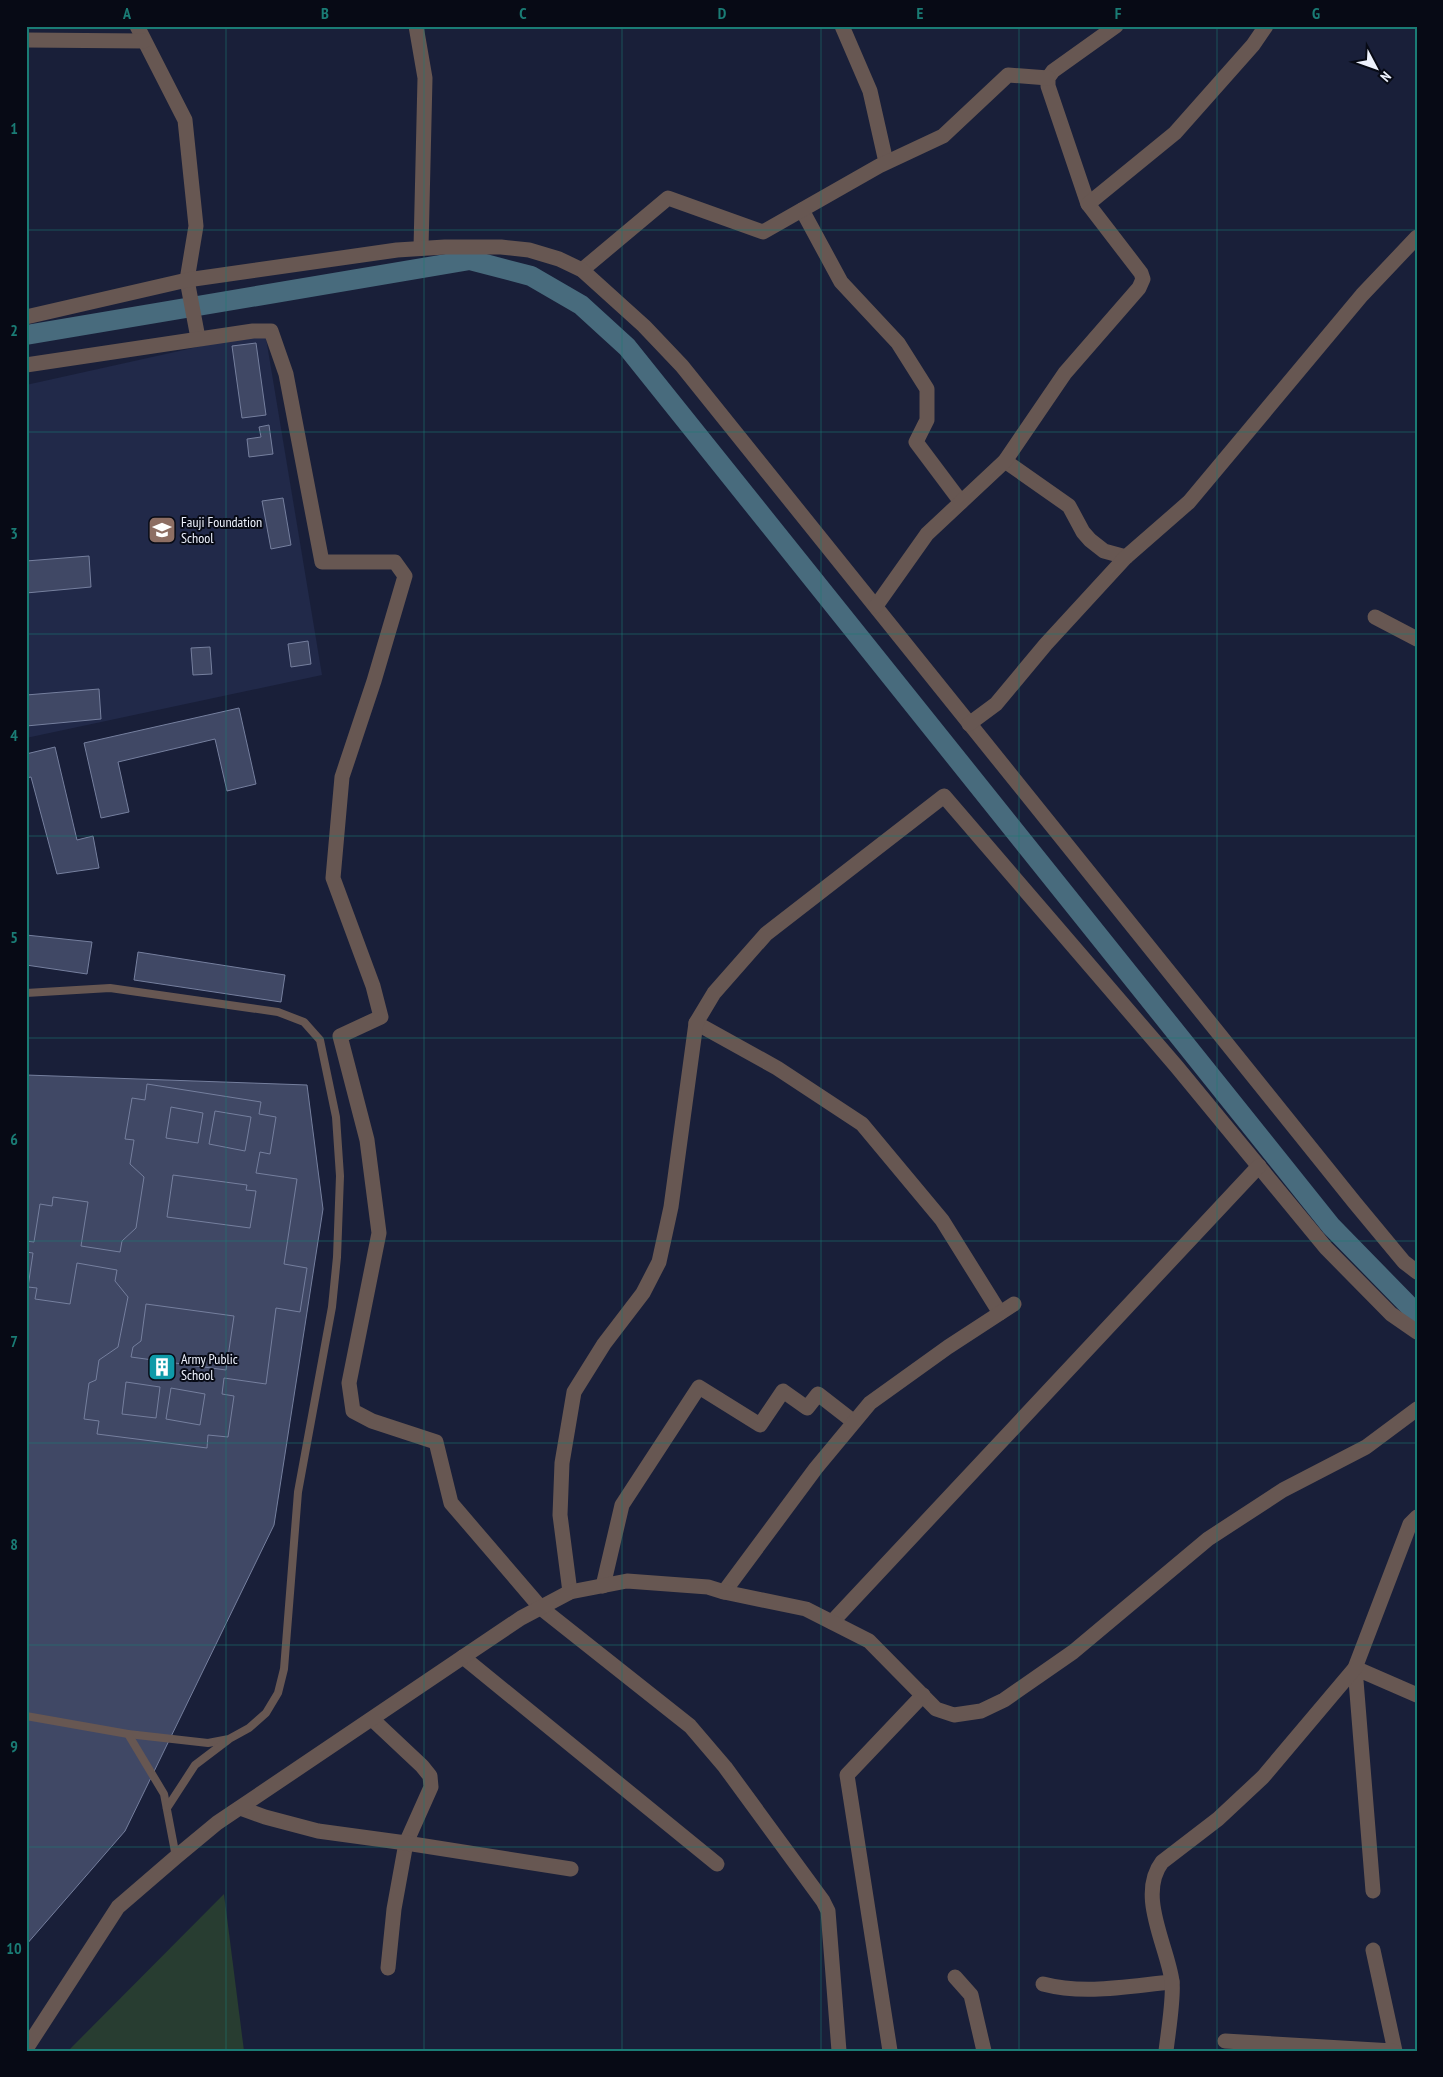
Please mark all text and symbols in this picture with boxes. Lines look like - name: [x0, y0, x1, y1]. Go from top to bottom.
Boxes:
- text: A: [122, 3, 132, 23]
- text: B: [321, 3, 329, 23]
- text: C: [519, 3, 527, 23]
- text: D: [718, 3, 727, 23]
- text: E: [917, 3, 924, 23]
- text: F: [1115, 3, 1122, 23]
- text: G: [1312, 3, 1320, 23]
- north arrow: [1350, 42, 1400, 92]
- text: N: [1377, 68, 1395, 85]
- text: 1: [10, 118, 18, 138]
- text: 2: [10, 320, 18, 340]
- place label: Fauji Foundation School: [181, 513, 262, 547]
- school or university icon: Fauji Foundation School: [147, 515, 177, 545]
- text: 3: [10, 523, 18, 543]
- text: 4: [10, 725, 18, 745]
- text: 5: [10, 927, 18, 947]
- text: 6: [10, 1129, 18, 1149]
- text: 7: [10, 1331, 18, 1351]
- place label: Army Public School: [181, 1350, 238, 1384]
- building icon: Army Public School: [147, 1352, 177, 1382]
- text: 8: [10, 1534, 18, 1554]
- text: 9: [10, 1736, 18, 1756]
- text: 10: [6, 1938, 22, 1958]

